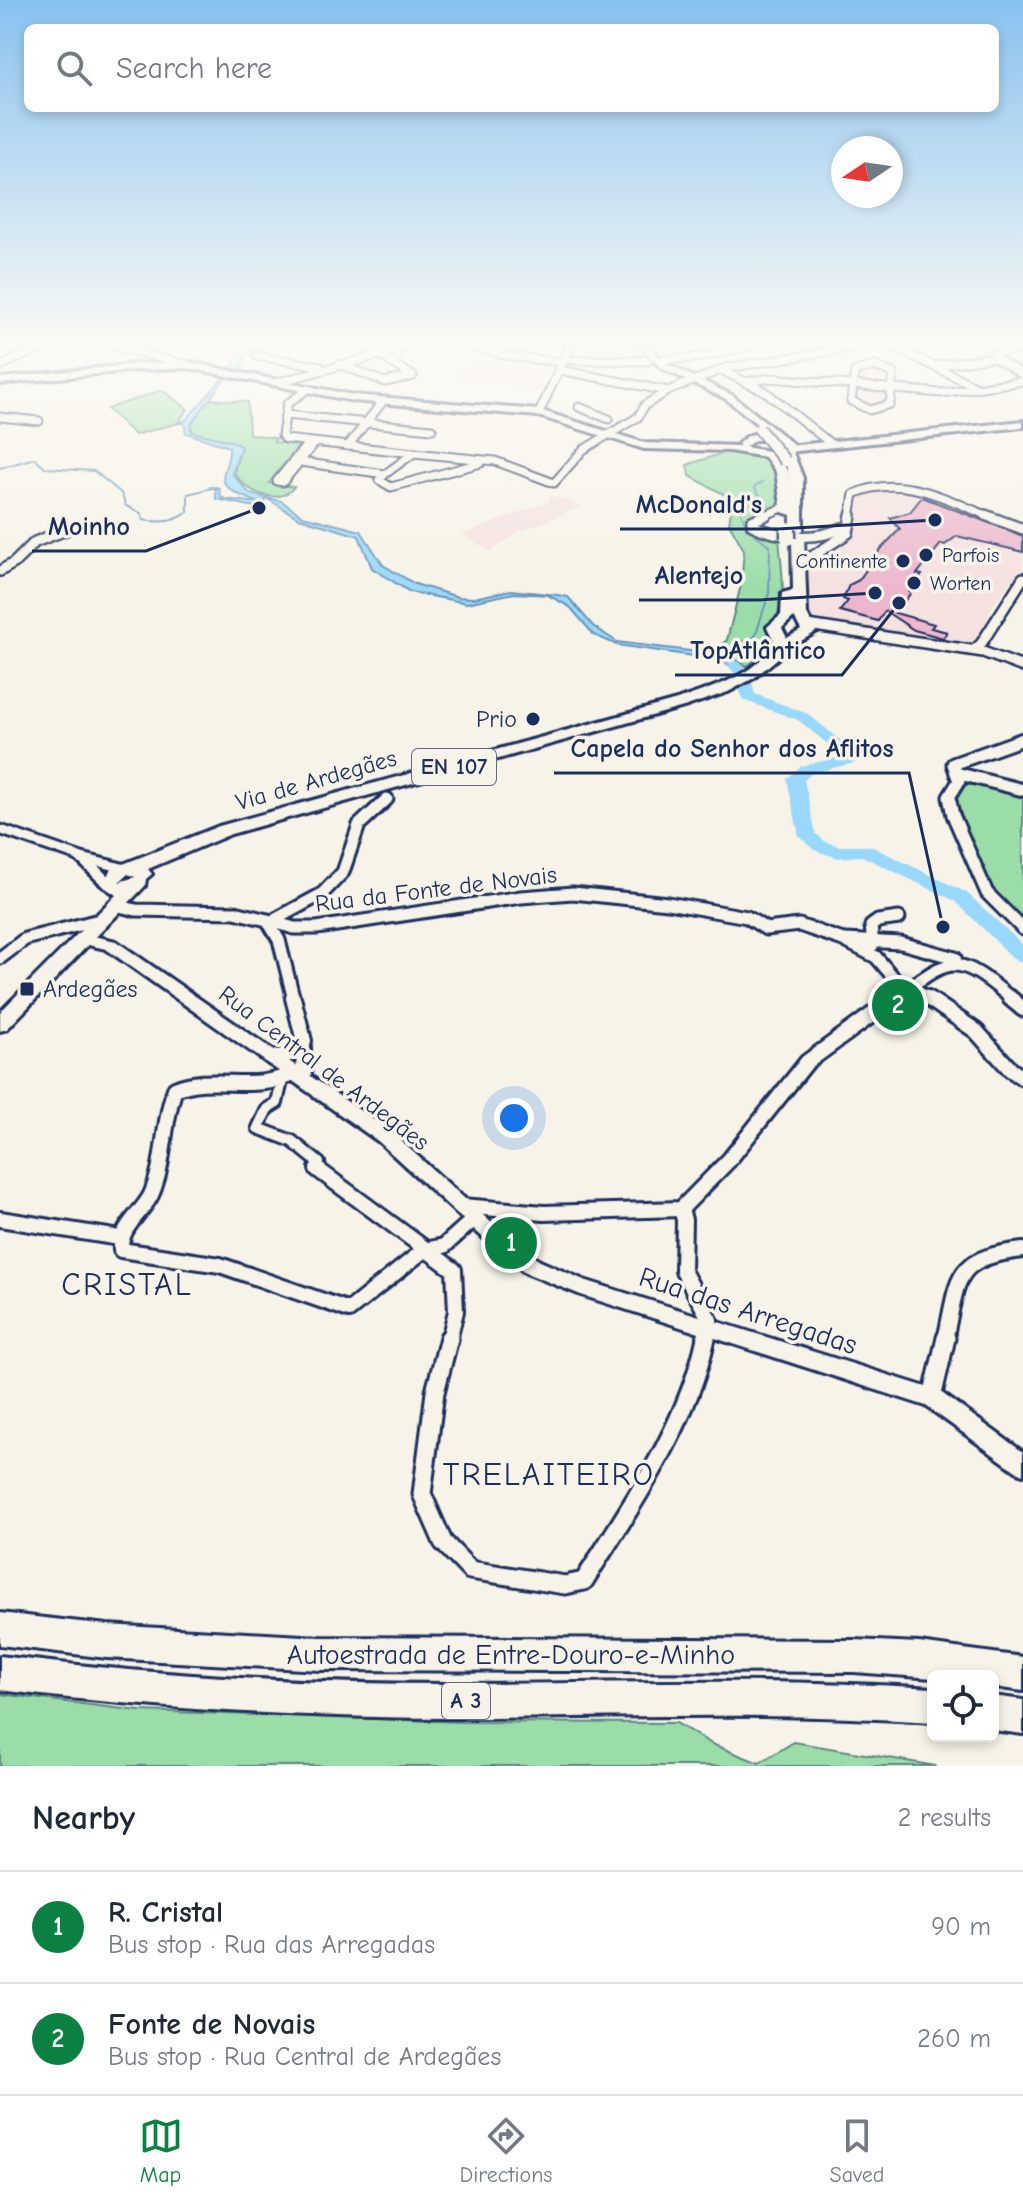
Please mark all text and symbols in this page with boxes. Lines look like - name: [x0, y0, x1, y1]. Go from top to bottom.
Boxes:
- search box: [24, 24, 999, 112]
- icon: search: [52, 46, 96, 90]
- text: Search here: [116, 51, 272, 86]
- north arrow: [831, 136, 903, 208]
- callout: McDonald's: [620, 479, 778, 529]
- text: McDonald's: [636, 490, 762, 520]
- callout: Moinho: [32, 501, 146, 551]
- text: Moinho: [48, 512, 130, 542]
- place label: Parfois: [942, 544, 999, 567]
- marker: Parfois: [917, 546, 935, 564]
- callout: Alentejo: [639, 550, 759, 600]
- place label: Continente: [796, 550, 887, 573]
- marker: Continente: [894, 552, 912, 570]
- text: Alentejo: [655, 561, 743, 591]
- place label: Worten: [930, 572, 991, 595]
- marker: Worten: [905, 574, 923, 592]
- callout: TopAtlântico: [675, 625, 842, 675]
- text: TopAtlântico: [690, 636, 826, 666]
- place label: Prio: [476, 705, 517, 733]
- marker: Prio: [524, 710, 542, 728]
- callout: Capela do Senhor dos Aflitos: [554, 723, 909, 773]
- text: Capela do Senhor dos Aflitos: [571, 734, 893, 764]
- street label: Via de Ardegães: [232, 744, 400, 816]
- road number: EN 107: [412, 749, 496, 785]
- street label: Rua da Fonte de Novais: [314, 860, 558, 918]
- place label: Ardegães: [43, 975, 138, 1003]
- pin: 2: [872, 975, 924, 1035]
- marker: Ardegães: [18, 980, 36, 998]
- street label: Rua Central de Ardegães: [213, 980, 435, 1156]
- your location: [494, 1098, 534, 1138]
- pin: 1: [485, 1213, 537, 1273]
- street label: Rua das Arregadas: [635, 1261, 861, 1361]
- district label: CRISTAL: [61, 1266, 193, 1303]
- district label: TRELAITEIRO: [443, 1456, 655, 1493]
- street label: Autoestrada de Entre-Douro-e-Minho: [287, 1639, 735, 1671]
- map controls: [927, 1670, 999, 1742]
- button: locate: [927, 1670, 999, 1742]
- road number: A 3: [442, 1683, 490, 1719]
- text: Nearby: [32, 1798, 135, 1838]
- text: 2 results: [898, 1803, 991, 1833]
- text: R. Cristal: [108, 1895, 223, 1930]
- text: 1: [53, 1912, 63, 1942]
- text: 90 m: [931, 1912, 991, 1942]
- text: Bus stop · Rua das Arregadas: [108, 1930, 435, 1960]
- text: Fonte de Novais: [108, 2007, 315, 2042]
- text: 2: [52, 2024, 64, 2054]
- text: 260 m: [917, 2024, 991, 2054]
- text: Bus stop · Rua Central de Ardegães: [108, 2042, 501, 2072]
- tab: Map: [139, 2114, 183, 2188]
- tab: Directions: [460, 2114, 553, 2188]
- tab: Saved: [830, 2114, 884, 2188]

